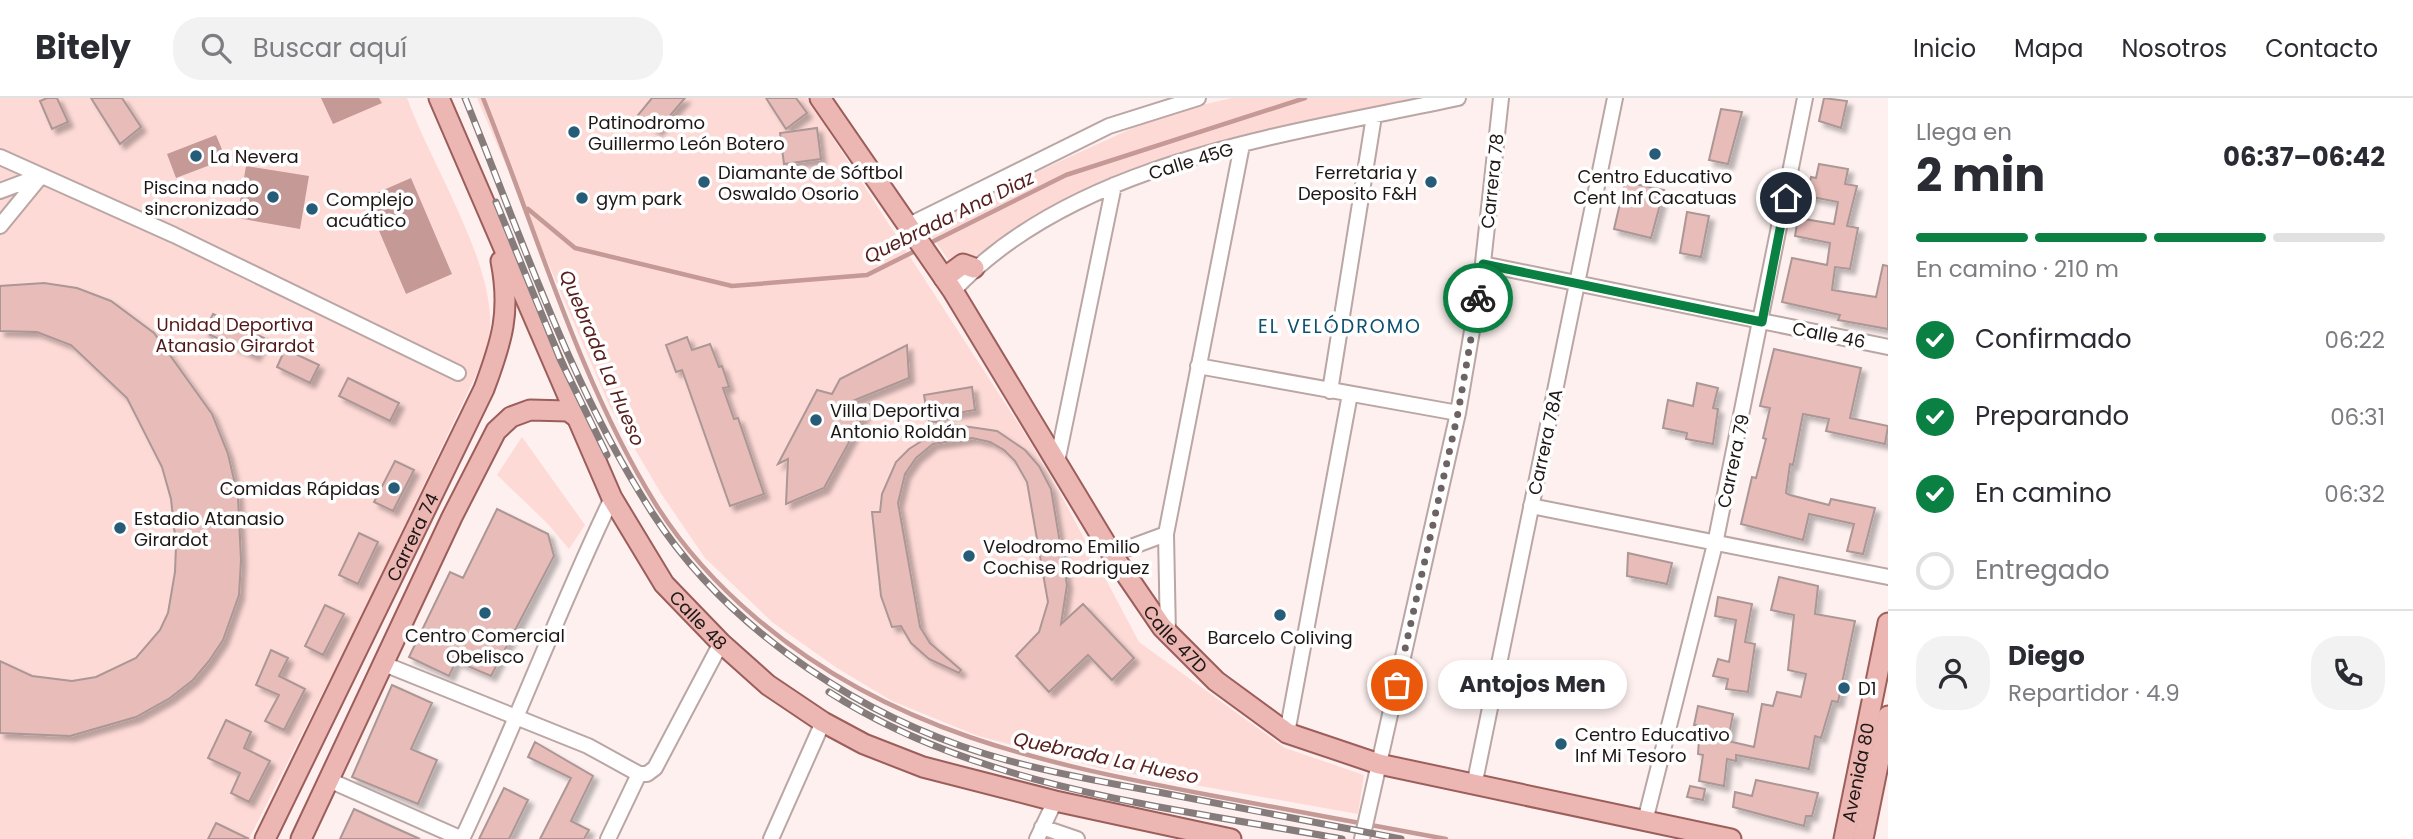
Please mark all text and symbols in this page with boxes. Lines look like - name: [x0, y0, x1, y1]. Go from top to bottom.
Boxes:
- search box: [173, 17, 663, 80]
- text: Bitely: [35, 24, 131, 71]
- icon: search: [197, 29, 235, 67]
- text: Buscar aquí: [253, 30, 407, 66]
- text: Inicio: [1913, 32, 1976, 65]
- text: Mapa: [2014, 32, 2083, 65]
- text: Nosotros: [2121, 32, 2227, 65]
- text: Contacto: [2265, 32, 2378, 65]
- place label: Patinodromo Guillermo León Botero: [588, 110, 785, 156]
- text: Llega en: [1916, 116, 2012, 148]
- marker: Patinodromo Guillermo León Botero: [566, 124, 582, 140]
- street label: Carrera 78: [1475, 132, 1509, 230]
- street label: Calle 45G: [1145, 136, 1237, 186]
- text: 06:37–06:42: [2223, 139, 2385, 175]
- text: 2 min: [1916, 143, 2045, 207]
- place label: La Nevera: [210, 144, 299, 169]
- marker: Centro Educativo Cent Inf Cacatuas: [1647, 146, 1663, 162]
- marker: La Nevera: [188, 148, 204, 164]
- place label: Diamante de Sóftbol Oswaldo Osorio: [718, 160, 903, 206]
- place label: Ferretaria y Deposito F&H: [1298, 160, 1417, 206]
- water label: Quebrada Ana Diaz: [859, 164, 1039, 270]
- place label: Centro Educativo Cent Inf Cacatuas: [1573, 164, 1737, 210]
- pin: [1756, 168, 1816, 228]
- marker: Diamante de Sóftbol Oswaldo Osorio: [696, 174, 712, 190]
- marker: Ferretaria y Deposito F&H: [1423, 174, 1439, 190]
- place label: Piscina nado sincronizado: [144, 175, 259, 221]
- icon: home: [1767, 179, 1805, 217]
- place label: gym park: [596, 186, 683, 211]
- place label: Complejo acuático: [326, 187, 414, 233]
- marker: Piscina nado sincronizado: [265, 189, 281, 205]
- marker: gym park: [574, 190, 590, 206]
- marker: Complejo acuático: [304, 201, 320, 217]
- text: En camino · 210 m: [1916, 253, 2119, 285]
- courier: [1443, 263, 1513, 333]
- water label: Quebrada La Hueso: [553, 266, 651, 450]
- icon: bike: [1459, 279, 1497, 317]
- park label: Unidad Deportiva Atanasio Girardot: [156, 312, 314, 358]
- district label: EL VELÓDROMO: [1258, 313, 1422, 340]
- street label: Calle 46: [1790, 316, 1868, 354]
- icon: check: [1916, 321, 1954, 359]
- text: Confirmado: [1975, 321, 2132, 357]
- text: 06:22: [2325, 324, 2385, 356]
- street label: Carrera 78A: [1522, 387, 1568, 497]
- place label: Villa Deportiva Antonio Roldán: [830, 398, 967, 444]
- icon: check: [1916, 398, 1954, 436]
- text: Preparando: [1975, 398, 2129, 434]
- text: 06:31: [2330, 401, 2385, 433]
- marker: Villa Deportiva Antonio Roldán: [808, 412, 824, 428]
- street label: Carrera 79: [1711, 412, 1755, 510]
- icon: check: [1916, 475, 1954, 513]
- text: En camino: [1975, 475, 2112, 511]
- place label: Comidas Rápidas: [220, 476, 380, 501]
- text: 06:32: [2324, 478, 2385, 510]
- marker: Comidas Rápidas: [386, 480, 402, 496]
- street label: Carrera 74: [380, 488, 444, 585]
- place label: Estadio Atanasio Girardot: [134, 506, 284, 552]
- marker: Estadio Atanasio Girardot: [112, 520, 128, 536]
- place label: Velodromo Emilio Cochise Rodriguez: [983, 534, 1149, 580]
- marker: Velodromo Emilio Cochise Rodriguez: [961, 548, 977, 564]
- text: Entregado: [1975, 552, 2110, 588]
- street label: Calle 48: [664, 585, 733, 655]
- street label: Calle 47D: [1138, 600, 1213, 678]
- marker: Centro Comercial Obelisco: [477, 605, 493, 621]
- marker: Barcelo Coliving: [1272, 607, 1288, 623]
- place label: Centro Comercial Obelisco: [405, 623, 565, 669]
- place label: Barcelo Coliving: [1207, 625, 1353, 650]
- button: person: [1916, 636, 1990, 710]
- button: phone: [2311, 636, 2385, 710]
- text: Diego: [2008, 638, 2085, 674]
- pin: [1367, 655, 1427, 715]
- callout: Antojos Men: [1439, 660, 1628, 710]
- icon: bag: [1378, 666, 1416, 704]
- text: Antojos Men: [1459, 668, 1606, 700]
- place label: D1: [1858, 676, 1877, 701]
- text: Repartidor · 4.9: [2008, 677, 2180, 709]
- marker: D1: [1836, 680, 1852, 696]
- street label: Avenida 80: [1835, 720, 1880, 824]
- place label: Centro Educativo Inf Mi Tesoro: [1575, 722, 1730, 768]
- water label: Quebrada La Hueso: [1011, 725, 1201, 791]
- marker: Centro Educativo Inf Mi Tesoro: [1553, 736, 1569, 752]

